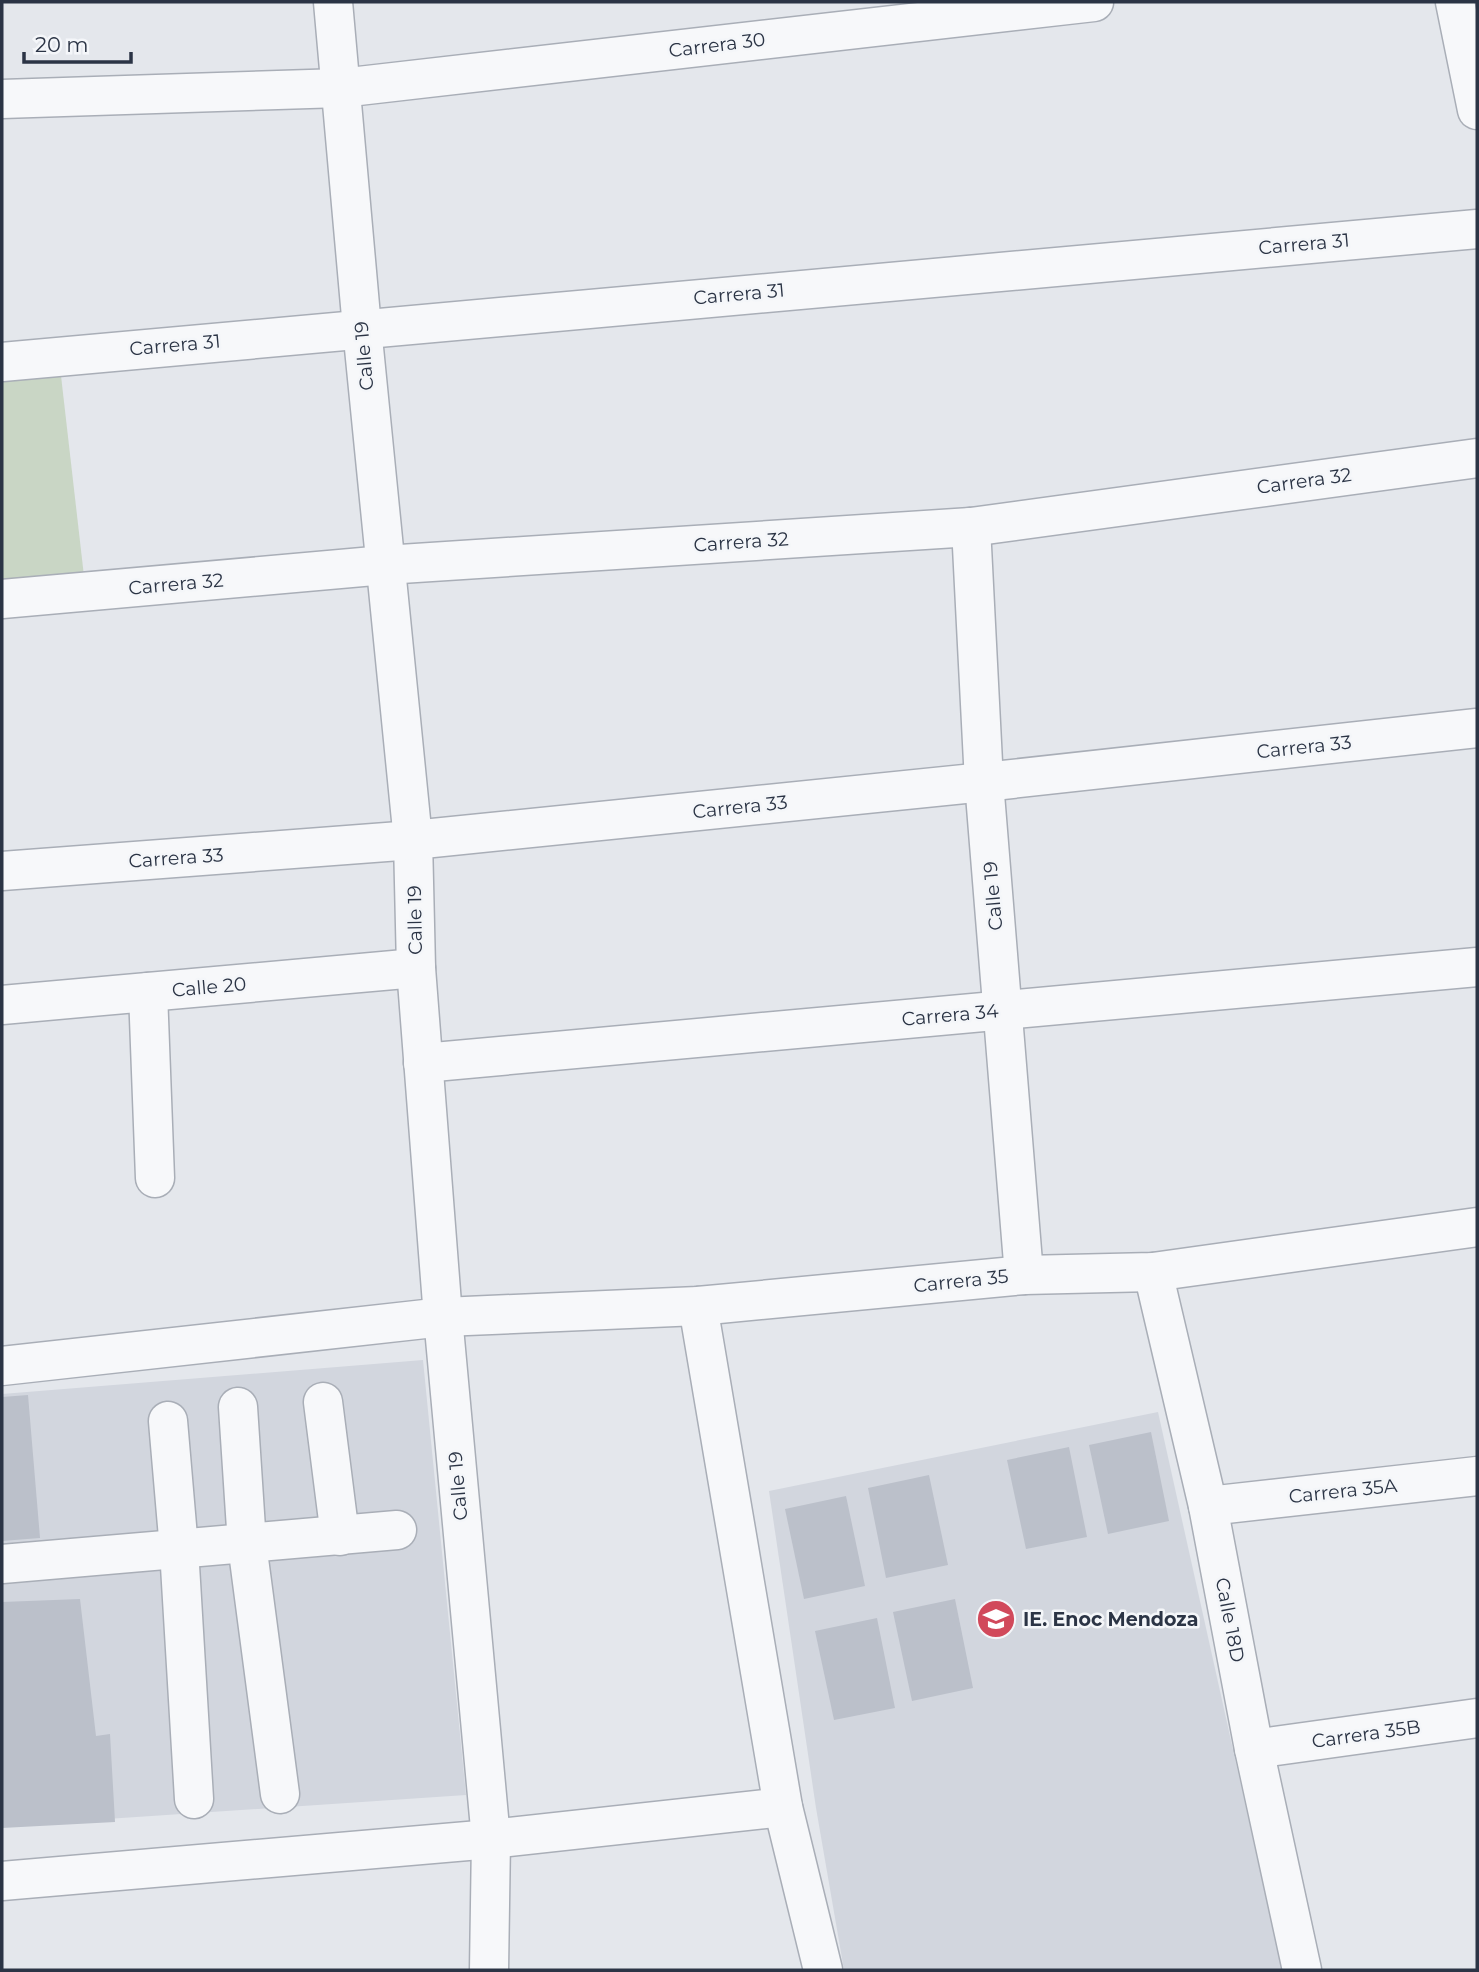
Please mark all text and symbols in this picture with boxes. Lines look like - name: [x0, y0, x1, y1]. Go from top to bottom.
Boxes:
- scale bar: [24, 21, 131, 65]
- street label: Carrera 30: [667, 28, 767, 62]
- text: 20 m: [35, 32, 89, 57]
- street label: Carrera 31: [1257, 229, 1351, 259]
- street label: Carrera 31: [692, 279, 786, 309]
- street label: Calle 19: [350, 320, 378, 392]
- street label: Carrera 31: [128, 330, 222, 360]
- street label: Carrera 32: [1255, 463, 1353, 499]
- street label: Carrera 32: [693, 527, 790, 557]
- street label: Carrera 32: [128, 568, 225, 600]
- street label: Carrera 33: [1255, 731, 1353, 763]
- street label: Carrera 33: [691, 791, 789, 823]
- street label: Carrera 33: [128, 843, 224, 873]
- street label: Calle 19: [979, 860, 1007, 932]
- street label: Calle 19: [403, 885, 427, 955]
- street label: Calle 20: [171, 972, 247, 1002]
- street label: Carrera 34: [901, 999, 1000, 1031]
- street label: Carrera 35: [912, 1265, 1010, 1297]
- street label: Calle 19: [444, 1450, 472, 1522]
- street label: Carrera 35A: [1288, 1474, 1399, 1508]
- street label: Calle 18D: [1211, 1576, 1249, 1664]
- school or university icon: IE. Enoc Mendoza: [975, 1598, 1017, 1640]
- place label: IE. Enoc Mendoza: [1023, 1608, 1198, 1631]
- street label: Carrera 35B: [1310, 1715, 1422, 1753]

